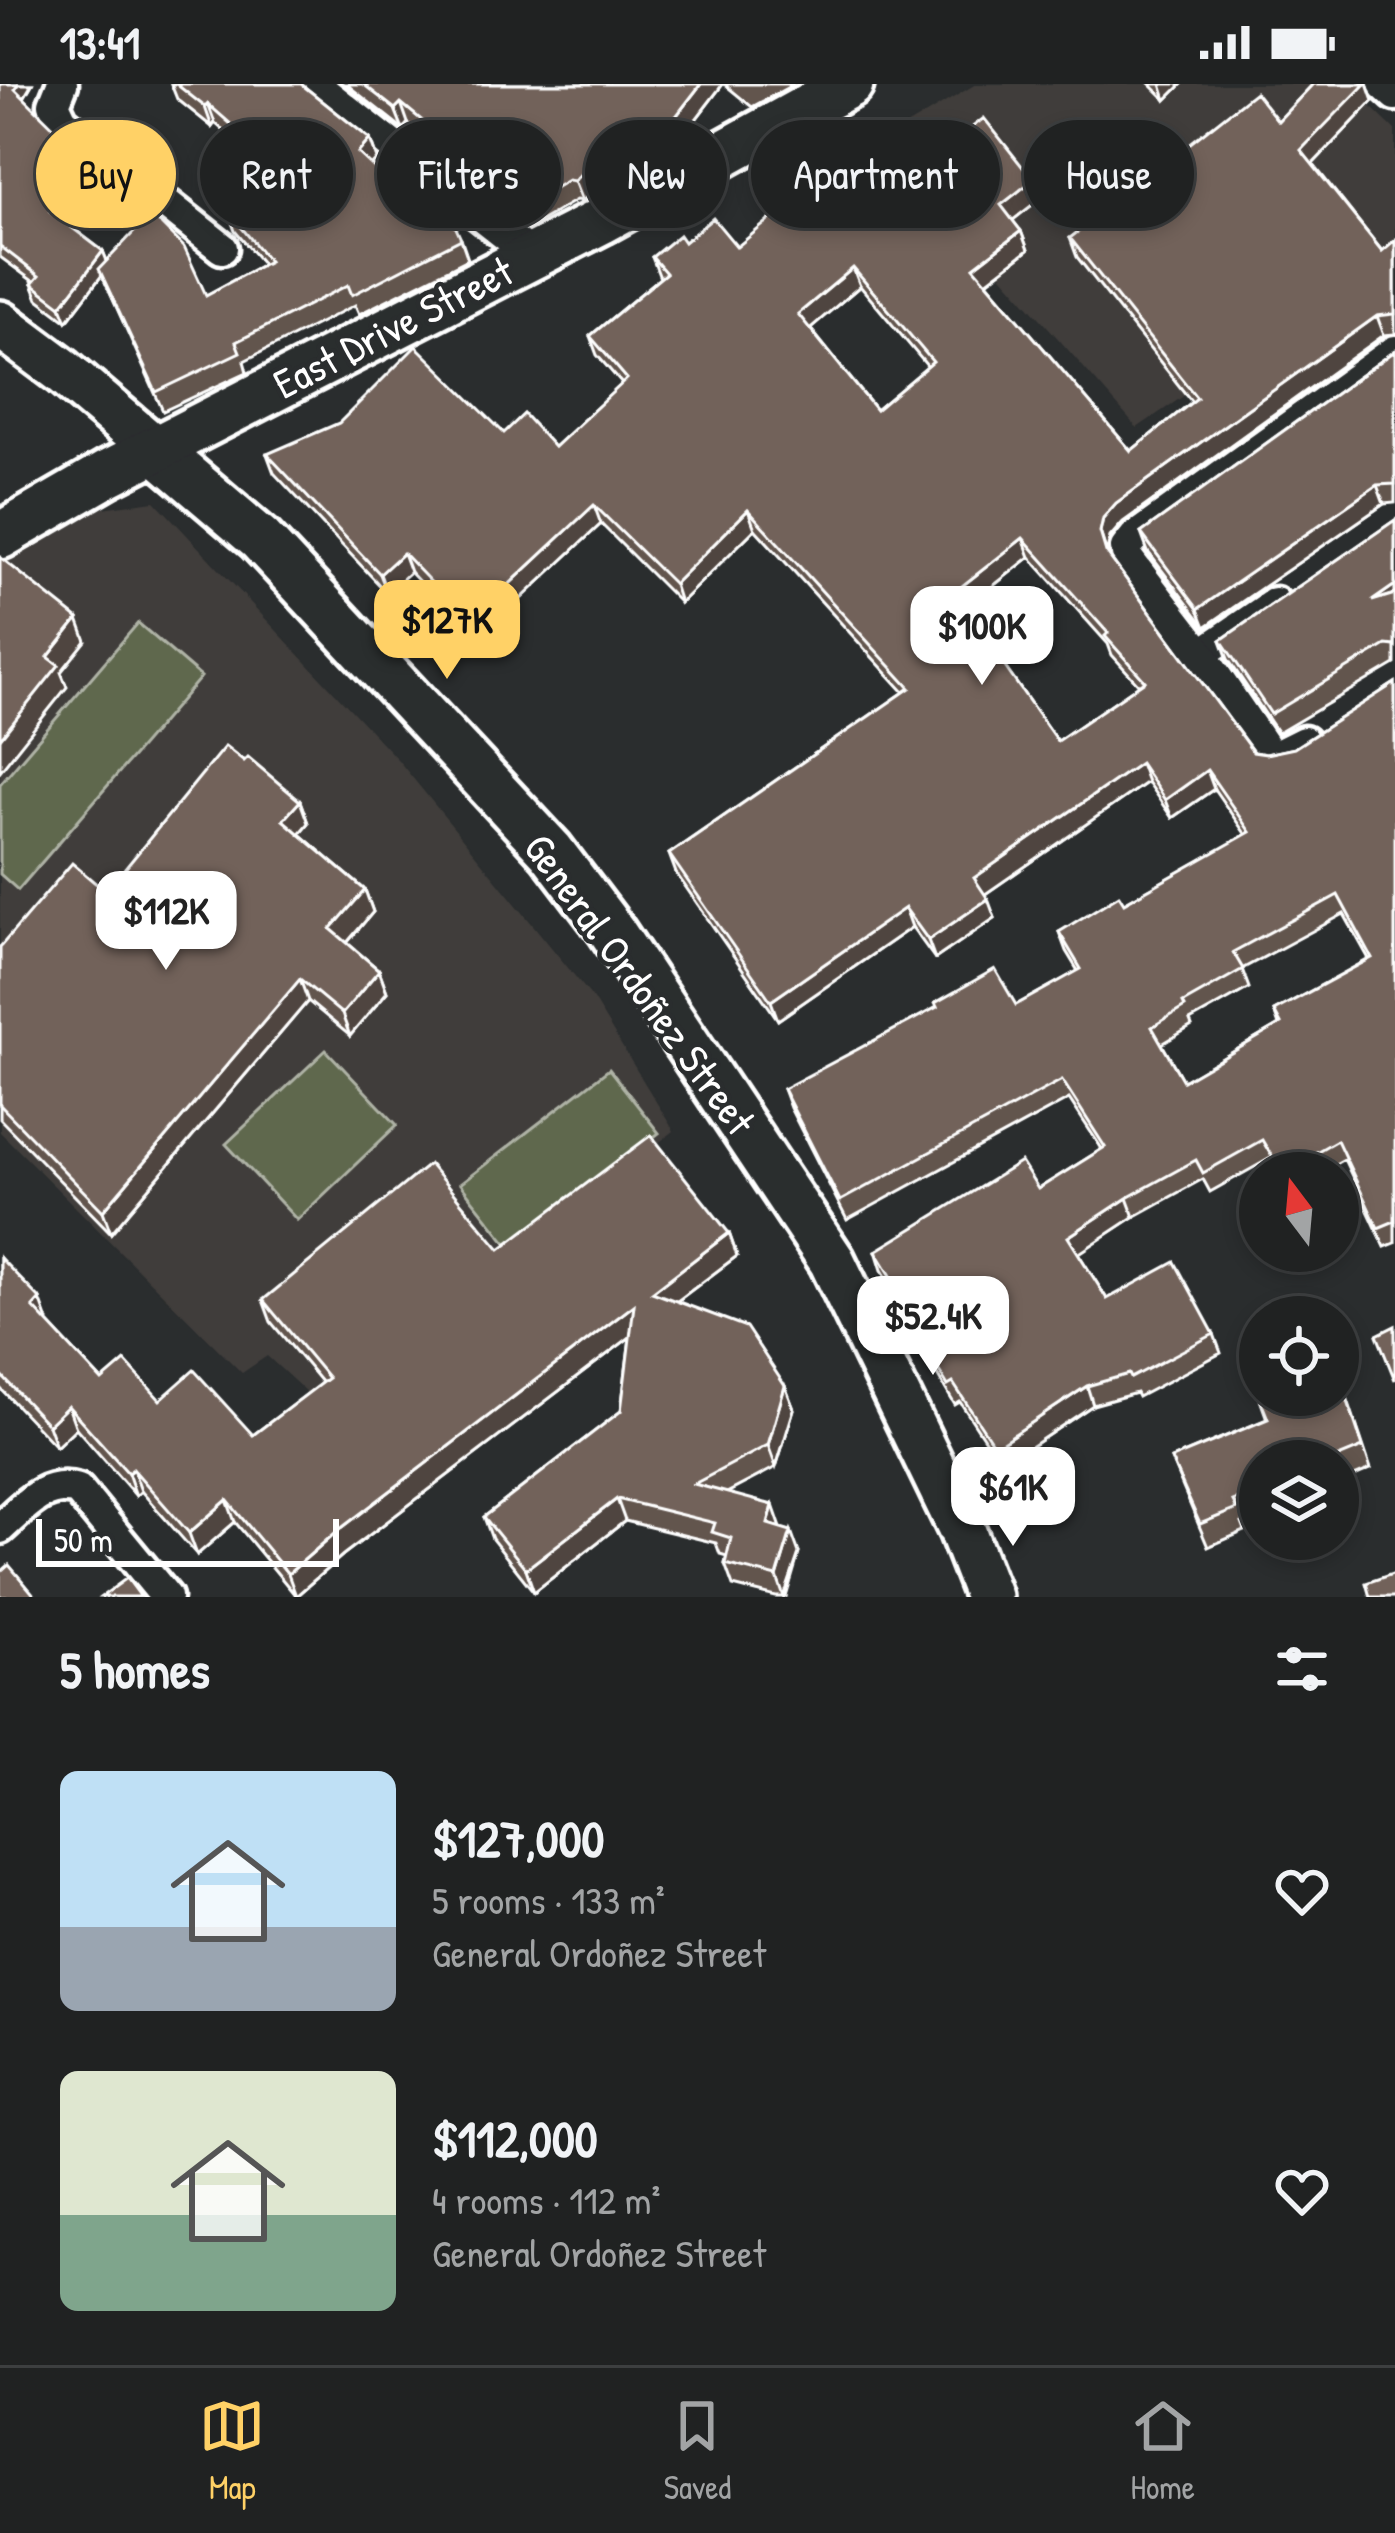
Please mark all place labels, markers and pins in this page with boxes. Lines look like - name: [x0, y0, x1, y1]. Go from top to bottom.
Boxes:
- pin: $127K: [363, 580, 531, 682]
- pin: $100K: [898, 586, 1066, 688]
- pin: $112K: [82, 871, 250, 973]
- pin: $52.4K: [835, 1276, 1031, 1378]
- pin: $61K: [942, 1447, 1084, 1549]

